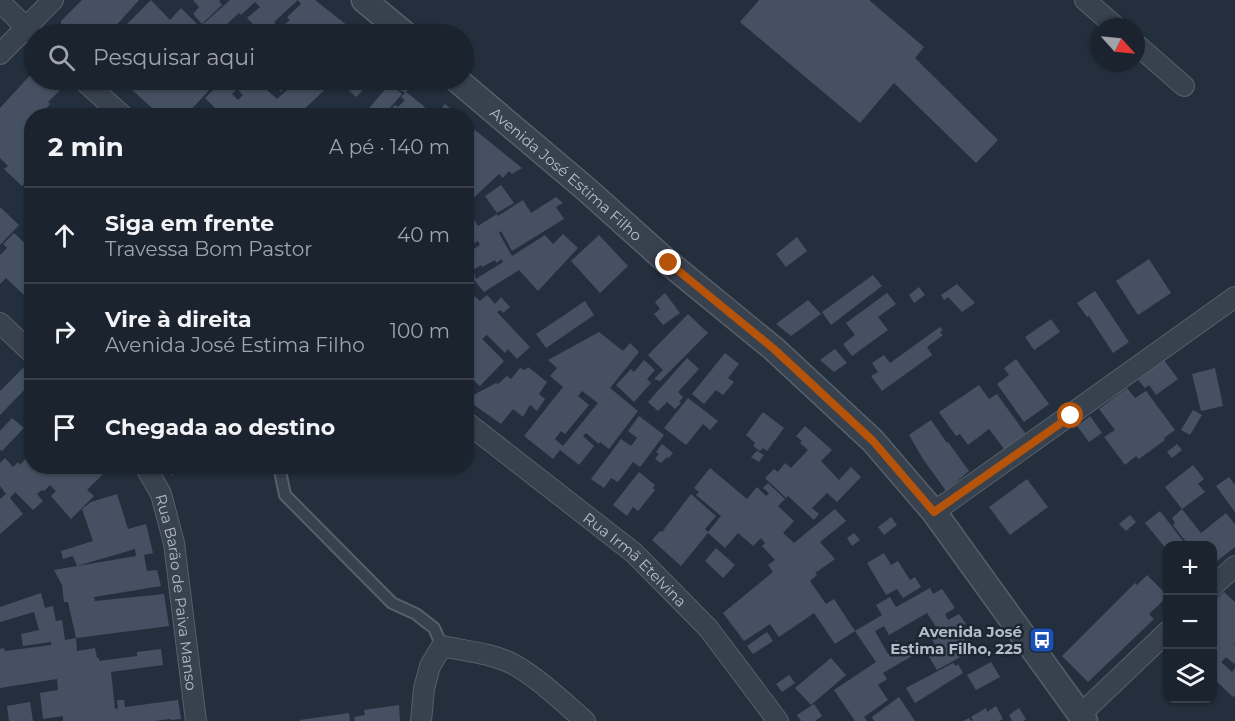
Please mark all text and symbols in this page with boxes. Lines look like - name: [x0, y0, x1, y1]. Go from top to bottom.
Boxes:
- north arrow: [1091, 18, 1145, 72]
- search box: [24, 24, 474, 90]
- icon: search: [45, 41, 78, 74]
- text: Pesquisar aqui: [93, 44, 255, 71]
- street label: Avenida José Estima Filho: [486, 103, 646, 245]
- text: 2 min: [48, 131, 124, 163]
- text: A pé · 140 m: [329, 135, 450, 159]
- text: Siga em frente: [105, 210, 274, 237]
- icon: ahead: [48, 219, 81, 252]
- text: 40 m: [397, 223, 450, 247]
- text: Travessa Bom Pastor: [105, 237, 312, 261]
- route end: [655, 249, 681, 275]
- text: Vire à direita: [105, 306, 252, 333]
- icon: right: [48, 315, 81, 348]
- text: 100 m: [390, 319, 450, 343]
- text: Avenida José Estima Filho: [105, 333, 365, 357]
- route start: [1057, 402, 1083, 428]
- icon: arrive: [48, 411, 81, 444]
- text: Chegada ao destino: [105, 414, 335, 441]
- street label: Rua Barão de Paiva Manso: [152, 492, 202, 692]
- street label: Rua Irmã Etelvina: [580, 508, 691, 610]
- map controls: [1163, 541, 1217, 703]
- button: +: [1163, 541, 1217, 595]
- button: −: [1163, 595, 1217, 649]
- place label: Avenida José Estima Filho, 225: [890, 622, 1022, 658]
- bus stop icon: Avenida José Estima Filho, 225: [1027, 625, 1057, 655]
- button: layers: [1163, 649, 1217, 703]

